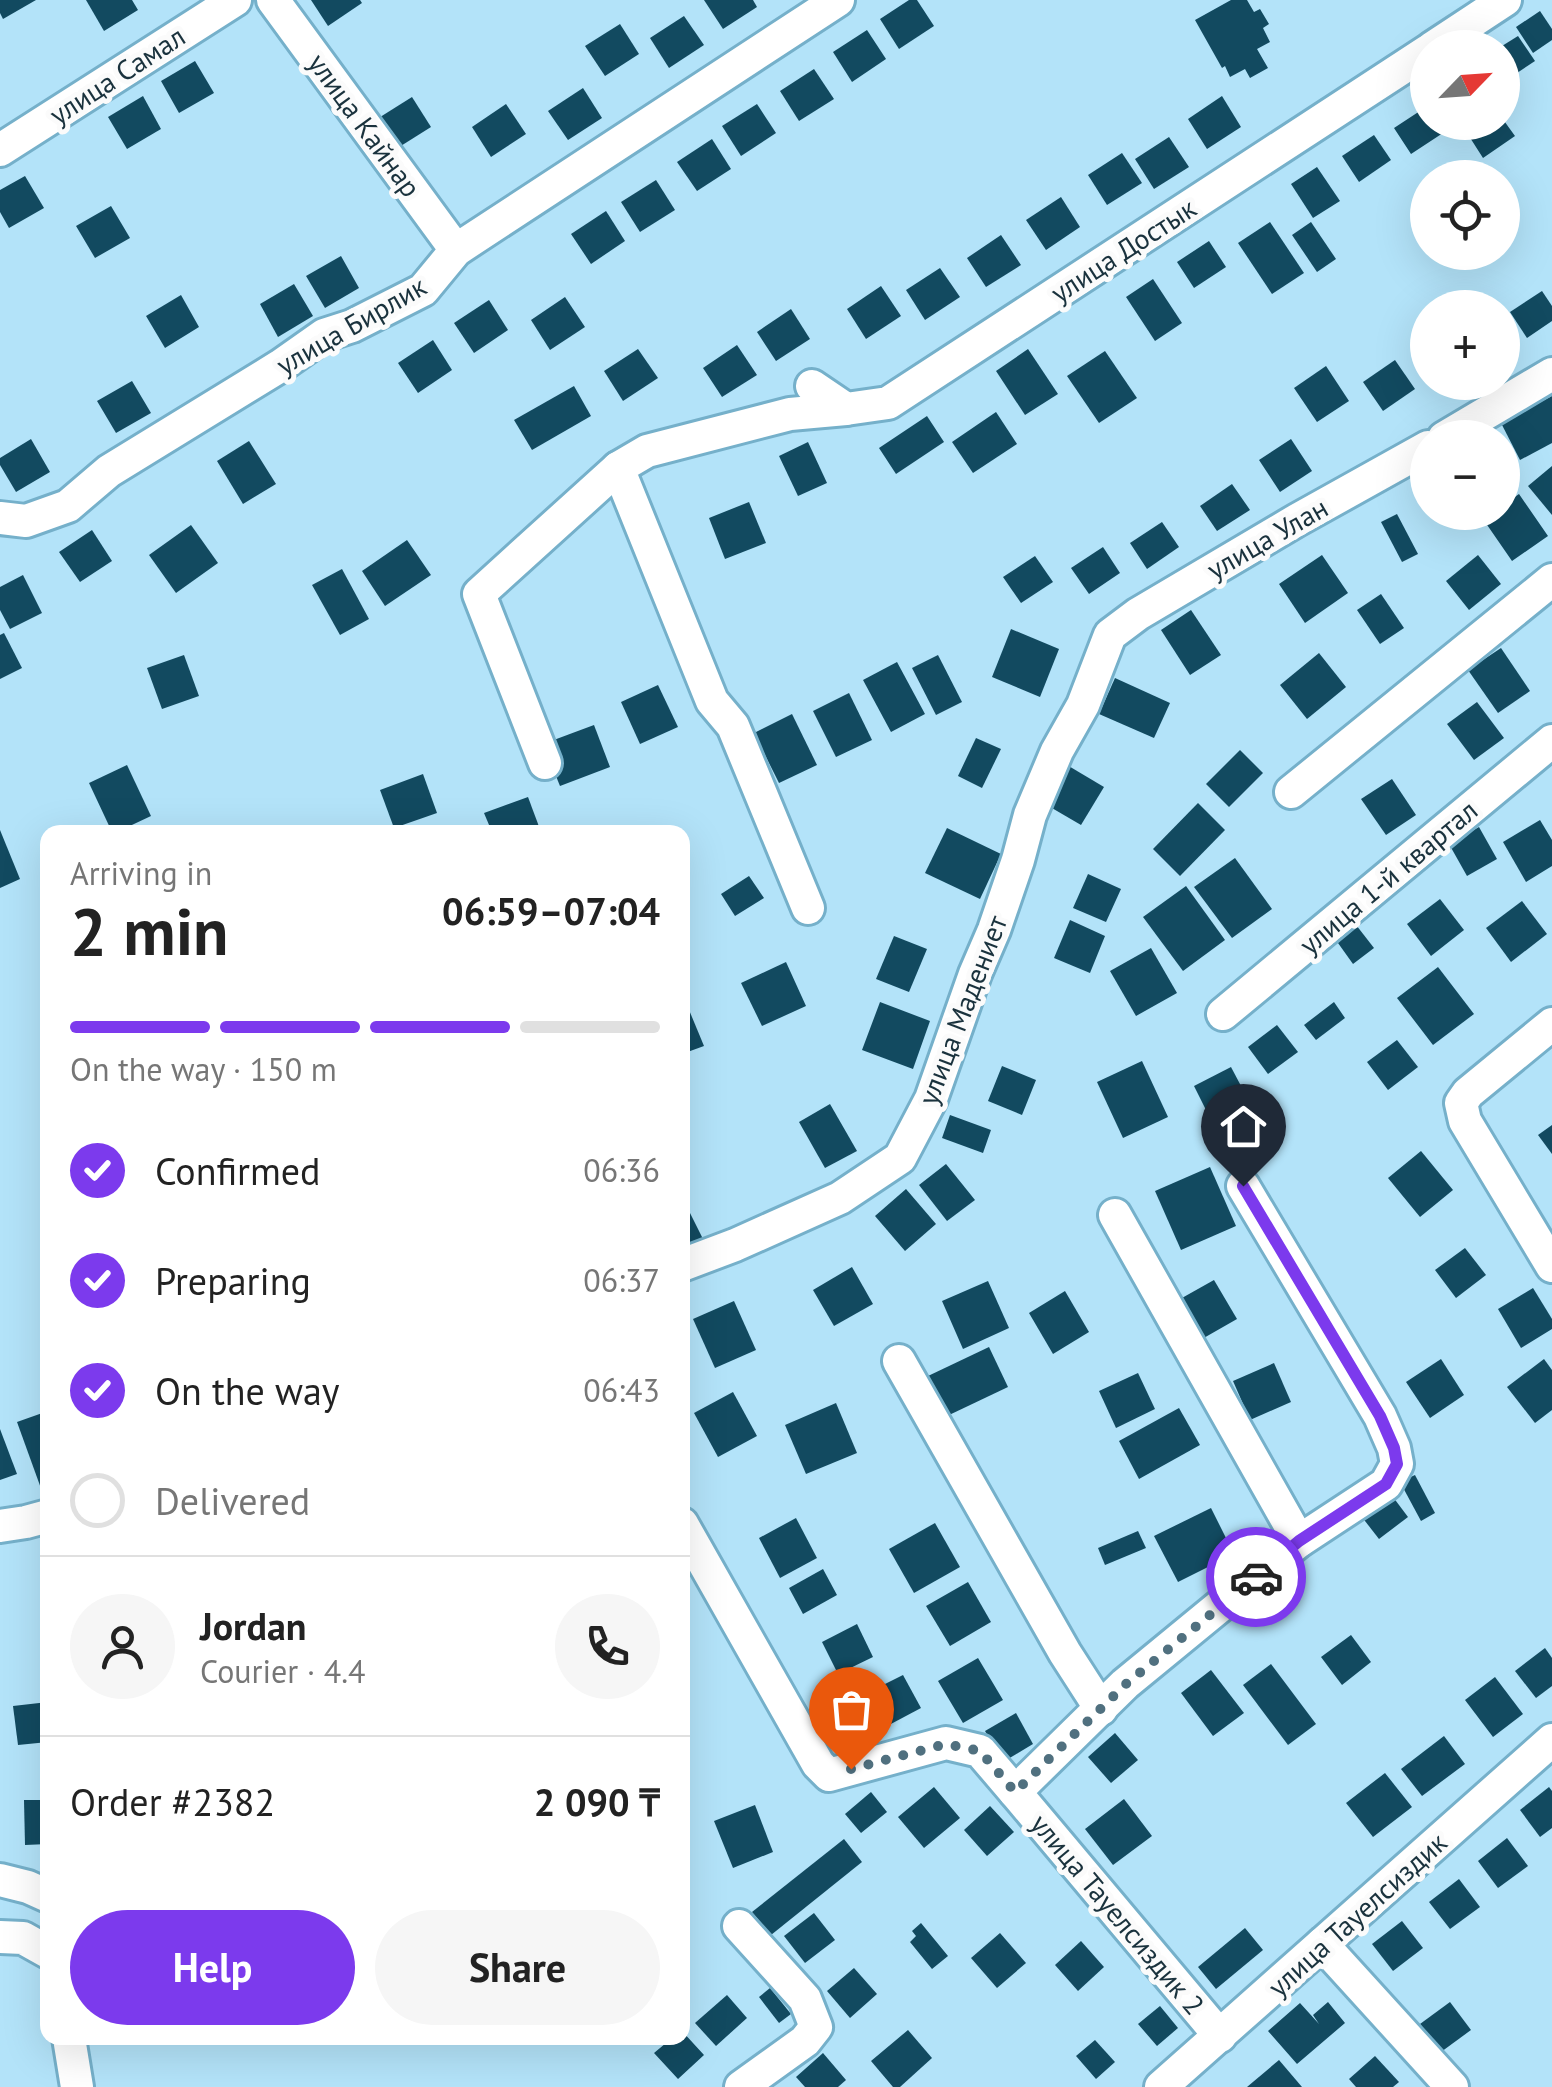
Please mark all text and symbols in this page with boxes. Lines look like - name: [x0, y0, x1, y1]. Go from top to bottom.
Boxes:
- street label: улица Самал: [42, 17, 192, 133]
- north arrow: [1410, 30, 1520, 140]
- map controls: [1410, 30, 1520, 530]
- street label: улица Кайнар: [300, 46, 430, 204]
- button: locate: [1410, 160, 1520, 270]
- street label: улица Достык: [1043, 189, 1203, 311]
- street label: улица Бирлик: [269, 267, 433, 383]
- button: +: [1410, 290, 1520, 400]
- button: −: [1410, 420, 1520, 530]
- street label: улица Улан: [1200, 488, 1334, 588]
- street label: улица 1-й квартал: [1291, 792, 1485, 962]
- text: Arriving in: [70, 852, 212, 894]
- text: 06:59–07:04: [442, 886, 660, 935]
- text: 2 min: [70, 889, 229, 973]
- street label: улица Мадениет: [909, 909, 1015, 1110]
- text: On the way · 150 m: [70, 1048, 337, 1090]
- pin: [1201, 1084, 1286, 1187]
- icon: home: [1216, 1099, 1271, 1154]
- icon: check: [70, 1143, 125, 1198]
- text: Confirmed: [155, 1146, 321, 1195]
- text: 06:36: [583, 1149, 660, 1191]
- icon: check: [70, 1253, 125, 1308]
- text: Preparing: [155, 1256, 311, 1305]
- text: 06:37: [583, 1259, 660, 1301]
- icon: check: [70, 1363, 125, 1418]
- text: On the way: [155, 1366, 340, 1415]
- text: 06:43: [583, 1369, 660, 1411]
- text: Delivered: [155, 1476, 310, 1525]
- courier: [1206, 1527, 1306, 1627]
- icon: car: [1229, 1550, 1284, 1605]
- button: person: [70, 1594, 175, 1699]
- button: phone: [555, 1594, 660, 1699]
- text: Jordan: [200, 1601, 306, 1650]
- text: Courier · 4.4: [200, 1650, 366, 1692]
- pin: [809, 1667, 894, 1770]
- icon: bag: [824, 1682, 879, 1737]
- text: Order #2382: [70, 1777, 275, 1826]
- text: 2 090 ₸: [534, 1777, 660, 1826]
- street label: улица Тауелсиздик 2: [1023, 1806, 1213, 2022]
- street label: улица Тауелсиздик: [1260, 1823, 1455, 2004]
- button: Help: [70, 1910, 355, 2025]
- button: Share: [375, 1910, 660, 2025]

